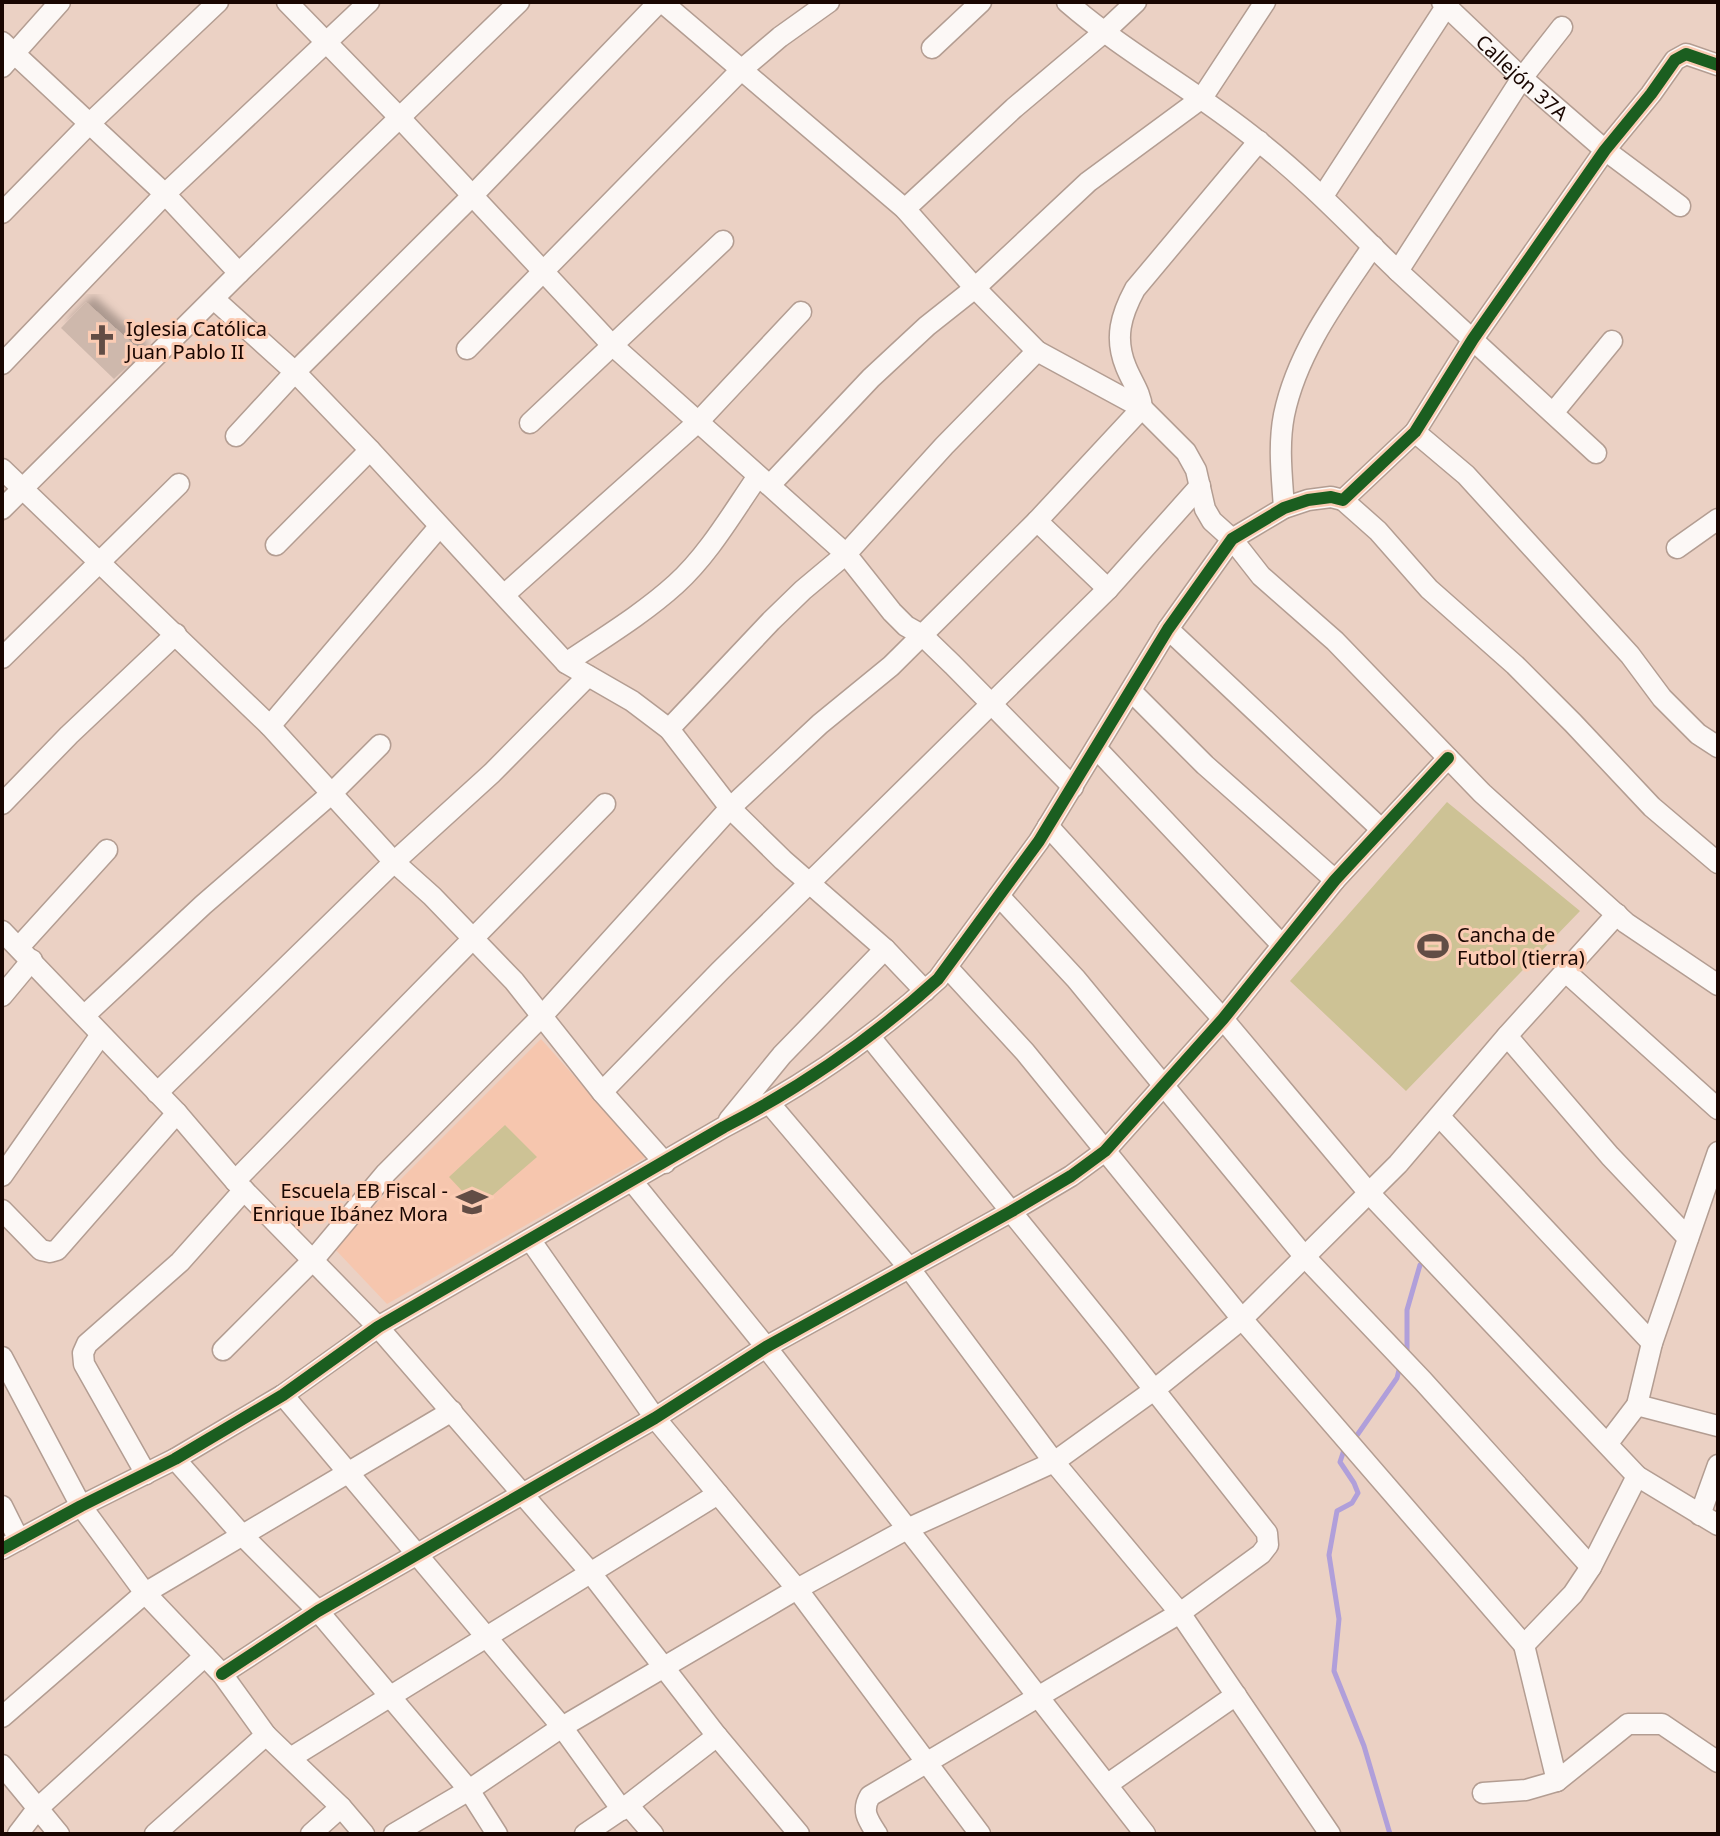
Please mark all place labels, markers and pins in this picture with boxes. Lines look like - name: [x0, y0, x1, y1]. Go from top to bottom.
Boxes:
- place label: Iglesia Católica Juan Pablo II: [124, 315, 267, 365]
- church icon: Iglesia Católica Juan Pablo II: [85, 323, 119, 357]
- place label: Cancha de Futbol (tierra): [1457, 921, 1585, 971]
- sports icon: Cancha de Futbol (tierra): [1416, 929, 1450, 963]
- place label: Escuela EB Fiscal - Enrique Ibánez Mora: [252, 1177, 448, 1227]
- school or university icon: Escuela EB Fiscal - Enrique Ibánez Mora: [455, 1185, 489, 1219]

